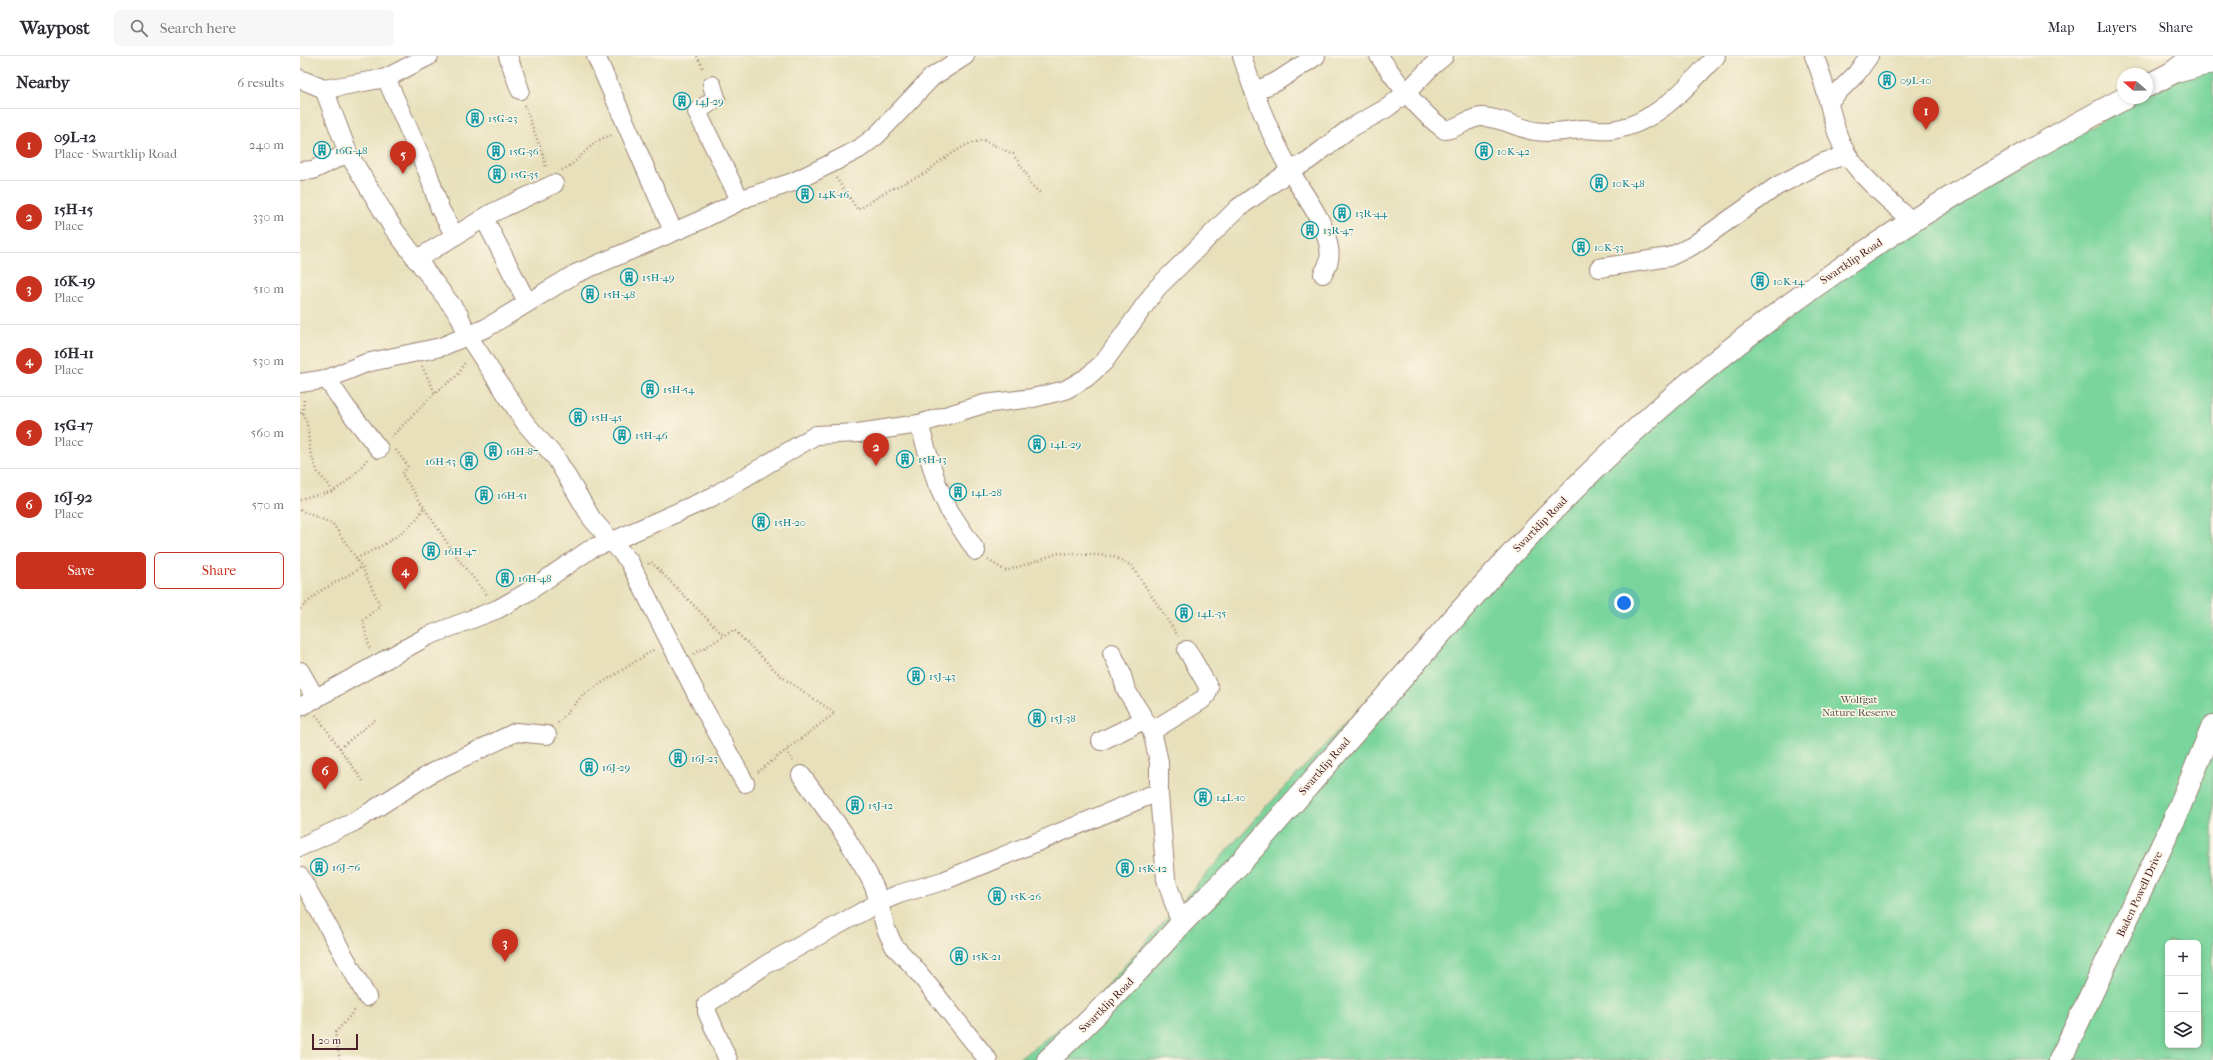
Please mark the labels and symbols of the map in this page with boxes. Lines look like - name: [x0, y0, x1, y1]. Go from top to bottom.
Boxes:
- north arrow: [2117, 68, 2153, 104]
- building icon: 09L-10: [1877, 70, 1897, 90]
- place label: 09L-10: [1900, 74, 1931, 87]
- building icon: 14J-29: [672, 91, 692, 111]
- place label: 14J-29: [695, 95, 724, 108]
- pin: 1: [1913, 97, 1939, 130]
- building icon: 15G-23: [465, 108, 485, 128]
- place label: 15G-23: [488, 112, 517, 125]
- building icon: 16G-48: [312, 140, 332, 160]
- pin: 5: [390, 141, 416, 174]
- building icon: 15G-36: [486, 141, 506, 161]
- building icon: 10K-42: [1474, 141, 1494, 161]
- place label: 16G-48: [335, 144, 368, 157]
- place label: 15G-36: [509, 145, 539, 158]
- place label: 10K-42: [1497, 145, 1530, 158]
- building icon: 15G-35: [487, 164, 507, 184]
- place label: 15G-35: [510, 168, 539, 181]
- building icon: 10K-48: [1589, 173, 1609, 193]
- place label: 10K-48: [1612, 177, 1645, 190]
- building icon: 14K-16: [795, 184, 815, 204]
- place label: 14K-16: [818, 188, 849, 201]
- building icon: 13R-44: [1332, 203, 1352, 223]
- place label: 13R-44: [1355, 207, 1388, 220]
- building icon: 13R-47: [1300, 220, 1320, 240]
- place label: 13R-47: [1323, 224, 1354, 237]
- street label: Swartklip Road: [1818, 235, 1886, 287]
- building icon: 10K-33: [1571, 237, 1591, 257]
- place label: 10K-33: [1594, 241, 1624, 254]
- building icon: 15H-49: [619, 267, 639, 287]
- place label: 15H-49: [642, 271, 675, 284]
- building icon: 10K-14: [1750, 271, 1770, 291]
- place label: 10K-14: [1773, 275, 1805, 288]
- building icon: 15H-48: [580, 284, 600, 304]
- place label: 15H-48: [603, 288, 635, 301]
- building icon: 15H-54: [640, 379, 660, 399]
- place label: 15H-54: [663, 383, 695, 396]
- building icon: 15H-45: [568, 407, 588, 427]
- place label: 15H-45: [591, 411, 622, 424]
- building icon: 15H-46: [612, 425, 632, 445]
- place label: 15H-46: [635, 429, 668, 442]
- pin: 2: [863, 433, 889, 466]
- building icon: 14L-29: [1027, 434, 1047, 454]
- place label: 14L-29: [1050, 438, 1082, 451]
- building icon: 16H-87: [483, 441, 503, 461]
- place label: 16H-87: [506, 445, 538, 458]
- building icon: 15H-13: [895, 449, 915, 469]
- building icon: 16H-53: [459, 451, 479, 471]
- place label: 15H-13: [918, 453, 947, 466]
- place label: 16H-53: [425, 455, 456, 468]
- building icon: 14L-28: [948, 482, 968, 502]
- building icon: 16H-51: [474, 485, 494, 505]
- place label: 14L-28: [971, 486, 1002, 499]
- place label: 16H-51: [497, 489, 527, 502]
- street label: Swartklip Road: [1511, 493, 1571, 555]
- building icon: 15H-20: [751, 512, 771, 532]
- place label: 15H-20: [774, 516, 806, 529]
- building icon: 16H-47: [421, 541, 441, 561]
- place label: 16H-47: [444, 545, 477, 558]
- pin: 4: [392, 557, 418, 590]
- building icon: 16H-48: [495, 568, 515, 588]
- place label: 16H-48: [518, 572, 551, 585]
- your location: [1614, 593, 1634, 613]
- building icon: 14L-35: [1174, 603, 1194, 623]
- place label: 14L-35: [1197, 607, 1226, 620]
- building icon: 15J-43: [906, 666, 926, 686]
- place label: 15J-43: [929, 670, 956, 683]
- park label: Wolfgat Nature Reserve: [1822, 693, 1897, 719]
- building icon: 15J-38: [1027, 708, 1047, 728]
- place label: 15J-38: [1050, 712, 1076, 725]
- street label: Swartklip Road: [1296, 734, 1354, 798]
- building icon: 16J-23: [668, 748, 688, 768]
- place label: 16J-23: [691, 752, 718, 765]
- pin: 6: [312, 757, 338, 790]
- building icon: 16J-29: [579, 757, 599, 777]
- place label: 16J-29: [602, 761, 630, 774]
- building icon: 14L-10: [1193, 787, 1213, 807]
- place label: 14L-10: [1216, 791, 1246, 804]
- building icon: 15J-12: [845, 795, 865, 815]
- place label: 15J-12: [868, 799, 894, 812]
- street label: Baden Powell Drive: [2114, 849, 2165, 939]
- building icon: 16J-76: [309, 857, 329, 877]
- building icon: 15K-12: [1115, 858, 1135, 878]
- place label: 16J-76: [332, 861, 360, 874]
- place label: 15K-12: [1138, 862, 1167, 875]
- building icon: 15K-26: [987, 886, 1007, 906]
- place label: 15K-26: [1010, 890, 1041, 903]
- pin: 3: [492, 929, 518, 962]
- building icon: 15K-21: [949, 946, 969, 966]
- place label: 15K-21: [972, 950, 1001, 963]
- street label: Swartklip Road: [1076, 975, 1137, 1035]
- scale bar: [312, 1032, 358, 1051]

